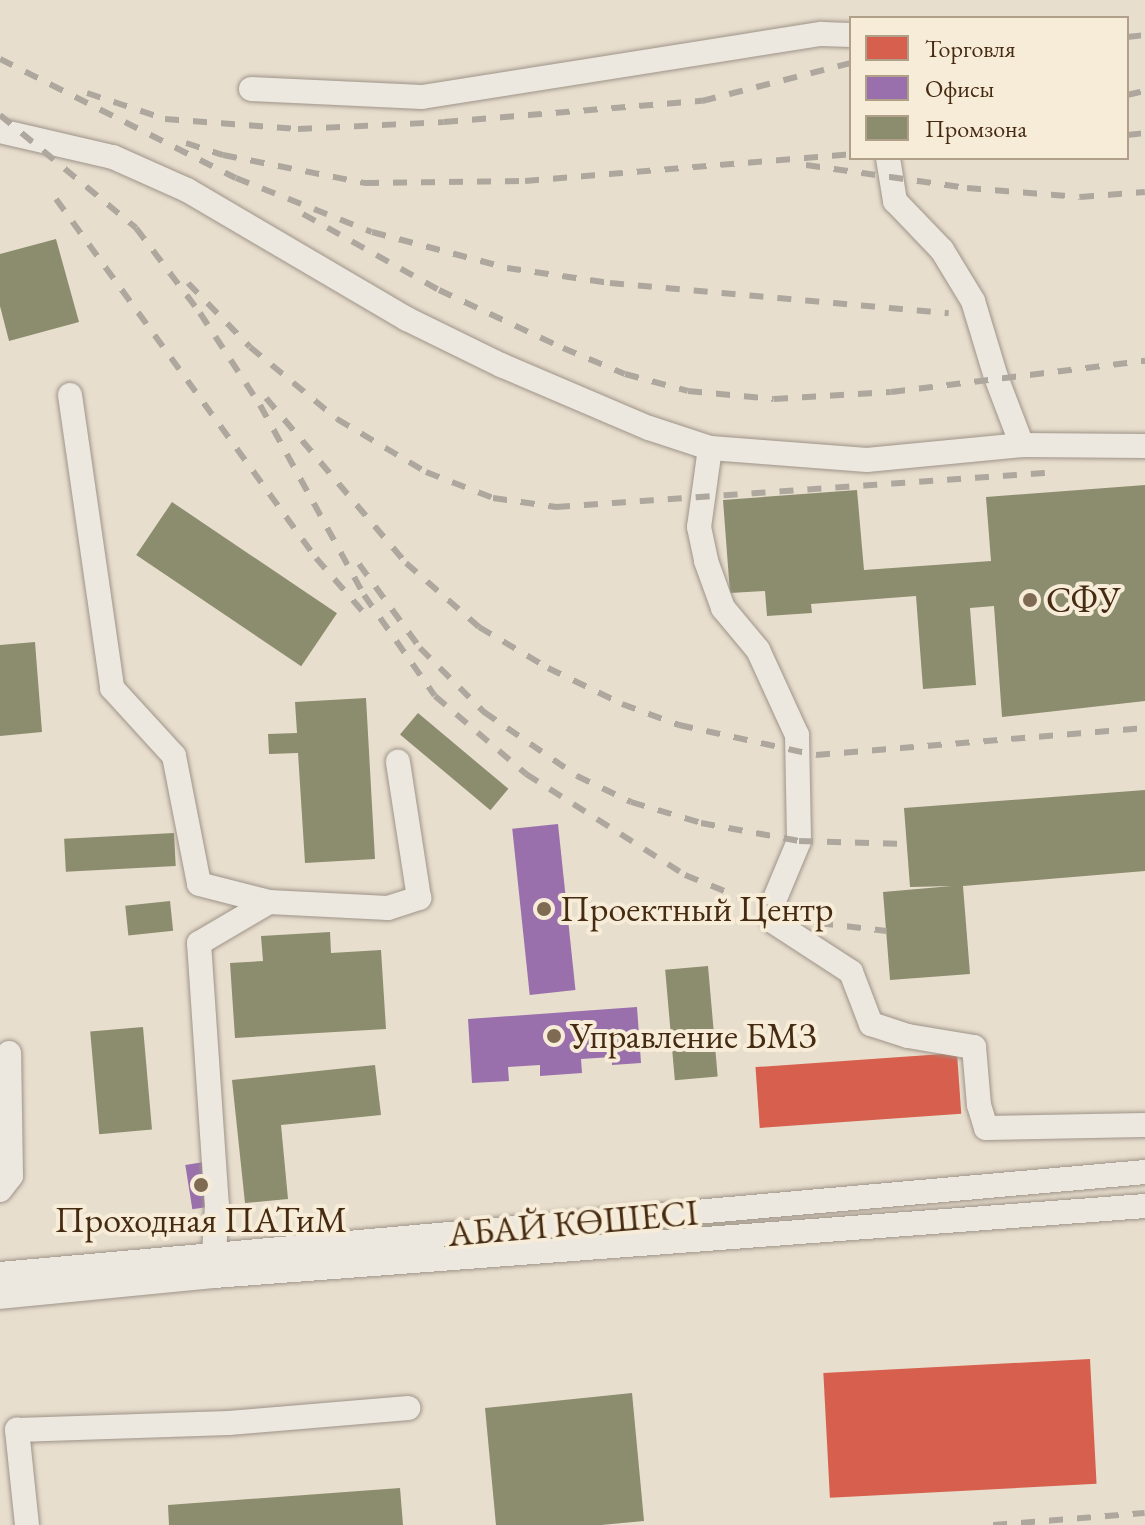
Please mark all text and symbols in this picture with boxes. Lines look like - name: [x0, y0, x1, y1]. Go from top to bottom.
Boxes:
- legend: [849, 16, 1129, 160]
- text: Торговля: [925, 33, 1015, 64]
- text: Офисы: [925, 73, 994, 104]
- text: Промзона: [925, 113, 1027, 144]
- place label: СФУ: [1046, 578, 1121, 622]
- marker: СФУ: [1021, 591, 1039, 609]
- place label: Проектный Центр: [560, 887, 833, 931]
- marker: Проектный Центр: [535, 900, 553, 918]
- place label: Управление БМЗ: [570, 1014, 817, 1058]
- marker: Управление БМЗ: [545, 1027, 563, 1045]
- marker: Проходная ПАТиМ: [192, 1176, 210, 1194]
- street label: АБАЙ КӨШЕСІ: [446, 1191, 700, 1255]
- place label: Проходная ПАТиМ: [55, 1198, 347, 1242]

